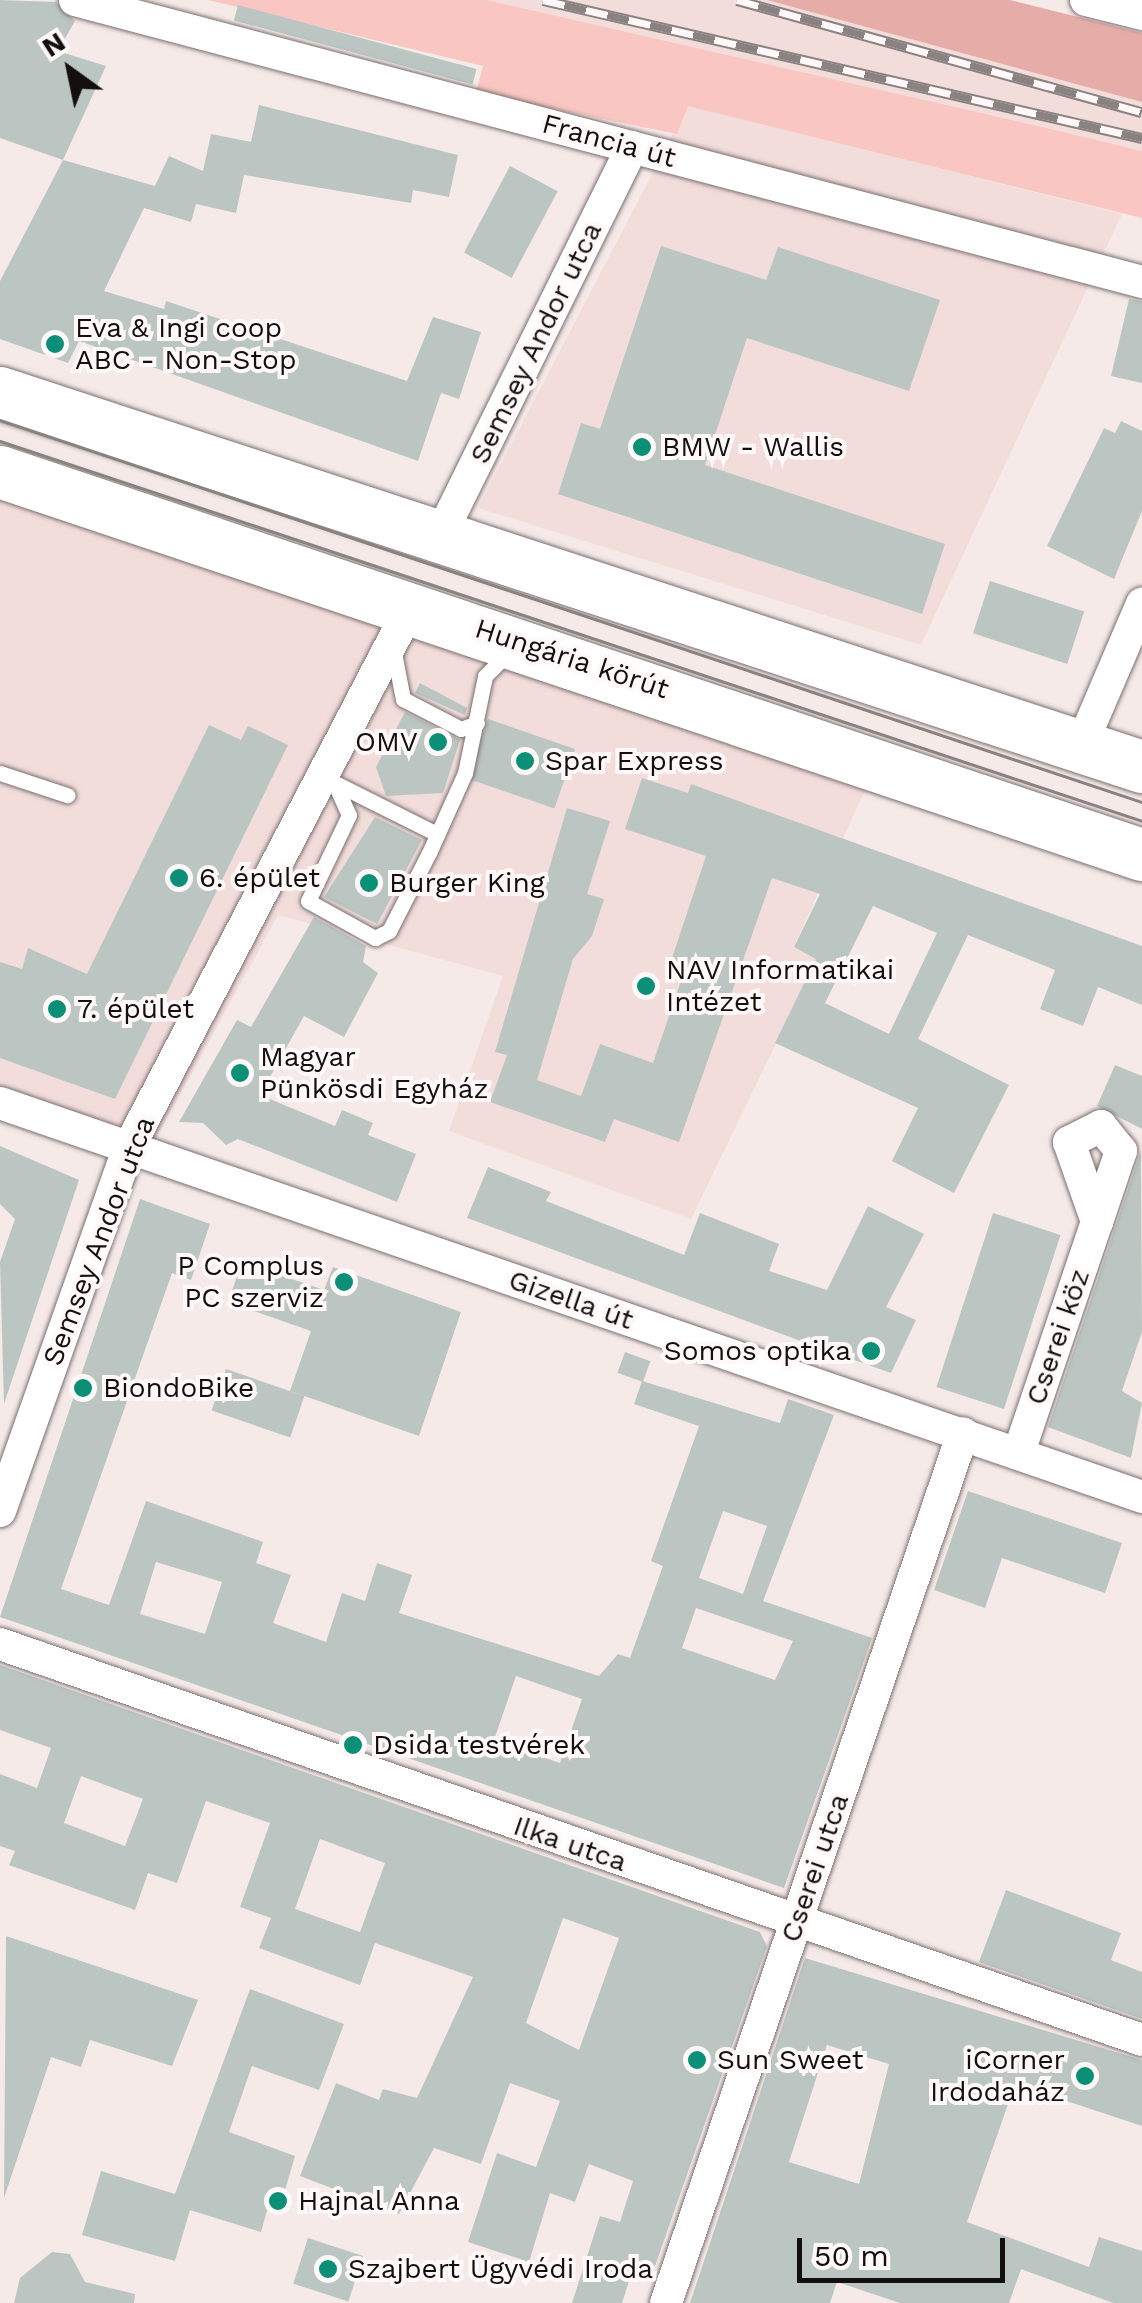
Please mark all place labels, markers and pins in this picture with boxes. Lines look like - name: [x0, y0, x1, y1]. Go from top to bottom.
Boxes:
- place label: Eva & Ingi coop ABC - Non-Stop: [75, 311, 296, 377]
- marker: Eva & Ingi coop ABC - Non-Stop: [44, 333, 66, 355]
- place label: BMW - Wallis: [662, 430, 845, 464]
- marker: BMW - Wallis: [631, 436, 653, 458]
- place label: OMV: [355, 725, 418, 759]
- marker: OMV: [427, 731, 449, 753]
- place label: Spar Express: [545, 744, 724, 778]
- marker: Spar Express: [514, 750, 536, 772]
- place label: 6. épület: [199, 861, 320, 895]
- place label: Burger King: [389, 866, 545, 900]
- marker: 6. épület: [168, 867, 190, 889]
- marker: Burger King: [358, 872, 380, 894]
- place label: NAV Informatikai Intézet: [666, 953, 895, 1019]
- marker: NAV Informatikai Intézet: [635, 975, 657, 997]
- place label: 7. épület: [77, 992, 194, 1026]
- marker: 7. épület: [46, 998, 68, 1020]
- place label: Magyar Pünkösdi Egyház: [260, 1040, 489, 1106]
- marker: Magyar Pünkösdi Egyház: [229, 1062, 251, 1084]
- place label: P Complus PC szerviz: [177, 1249, 324, 1315]
- marker: P Complus PC szerviz: [333, 1271, 355, 1293]
- place label: Somos optika: [664, 1334, 851, 1368]
- marker: Somos optika: [860, 1340, 882, 1362]
- place label: BiondoBike: [103, 1371, 254, 1405]
- marker: BiondoBike: [72, 1377, 94, 1399]
- place label: Dsida testvérek: [373, 1728, 586, 1762]
- marker: Dsida testvérek: [342, 1734, 364, 1756]
- place label: Sun Sweet: [717, 2043, 863, 2077]
- place label: iCorner Irdodaház: [930, 2043, 1065, 2109]
- marker: Sun Sweet: [686, 2049, 708, 2071]
- marker: iCorner Irdodaház: [1074, 2065, 1096, 2087]
- place label: Hajnal Anna: [298, 2184, 462, 2218]
- marker: Hajnal Anna: [267, 2190, 289, 2212]
- place label: Szajbert Ügyvédi Iroda: [348, 2252, 653, 2286]
- marker: Szajbert Ügyvédi Iroda: [317, 2258, 339, 2280]

